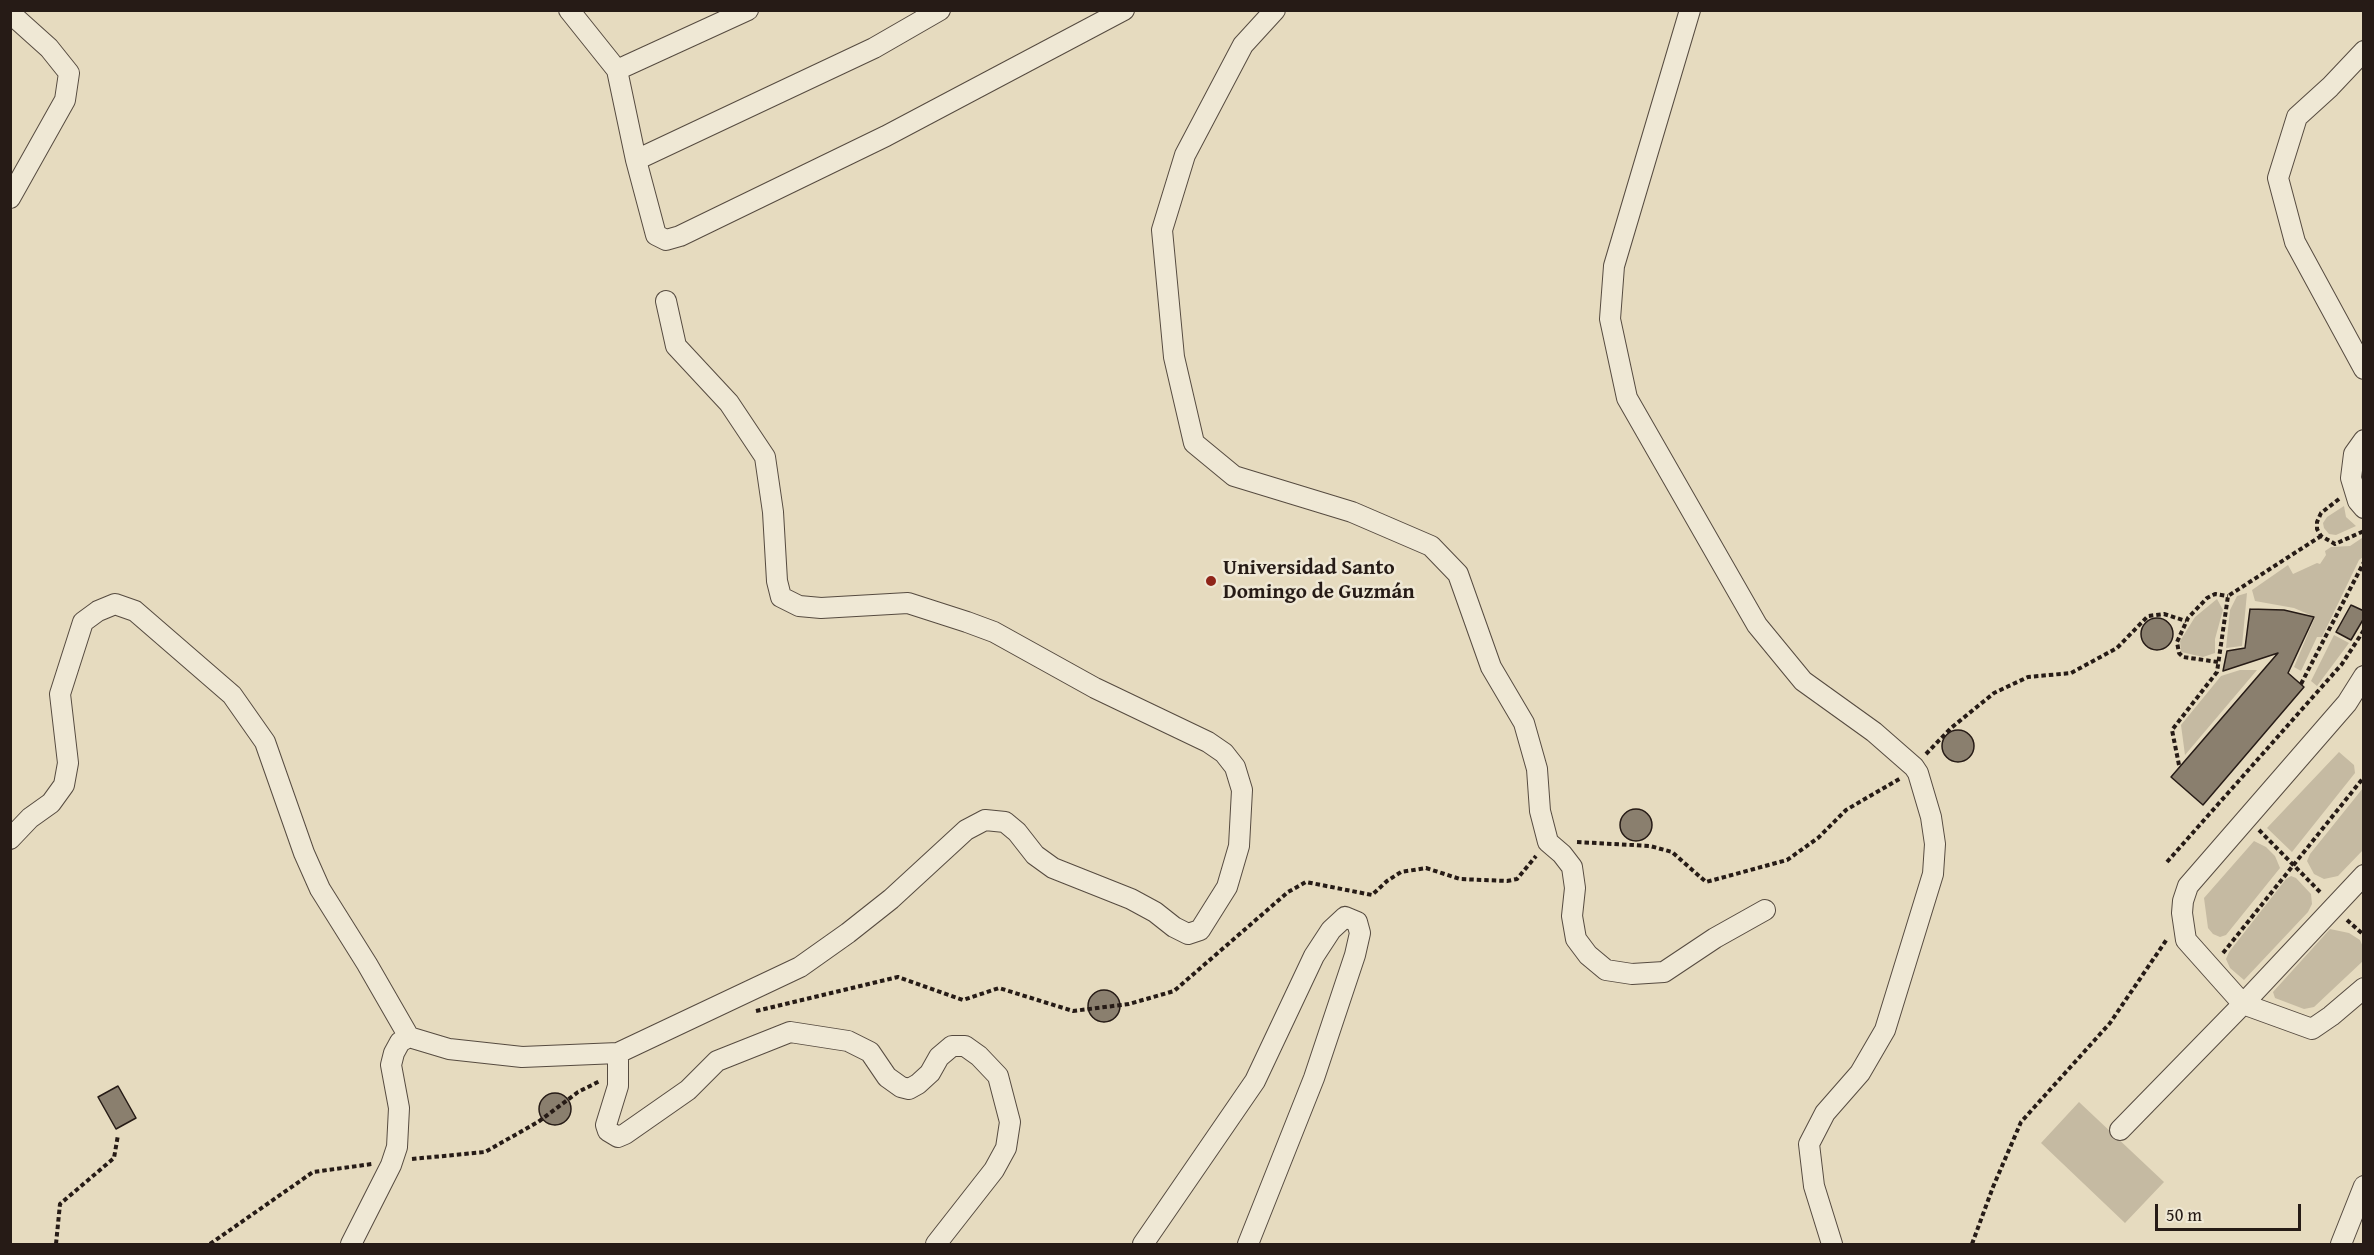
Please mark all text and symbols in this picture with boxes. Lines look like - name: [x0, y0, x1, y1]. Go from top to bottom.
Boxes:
- place label: Universidad Santo Domingo de Guzmán: [1223, 556, 1415, 606]
- marker: Universidad Santo Domingo de Guzmán: [1204, 574, 1218, 588]
- scale bar: [2158, 1192, 2304, 1230]
- text: 50 m: [2166, 1201, 2202, 1228]

